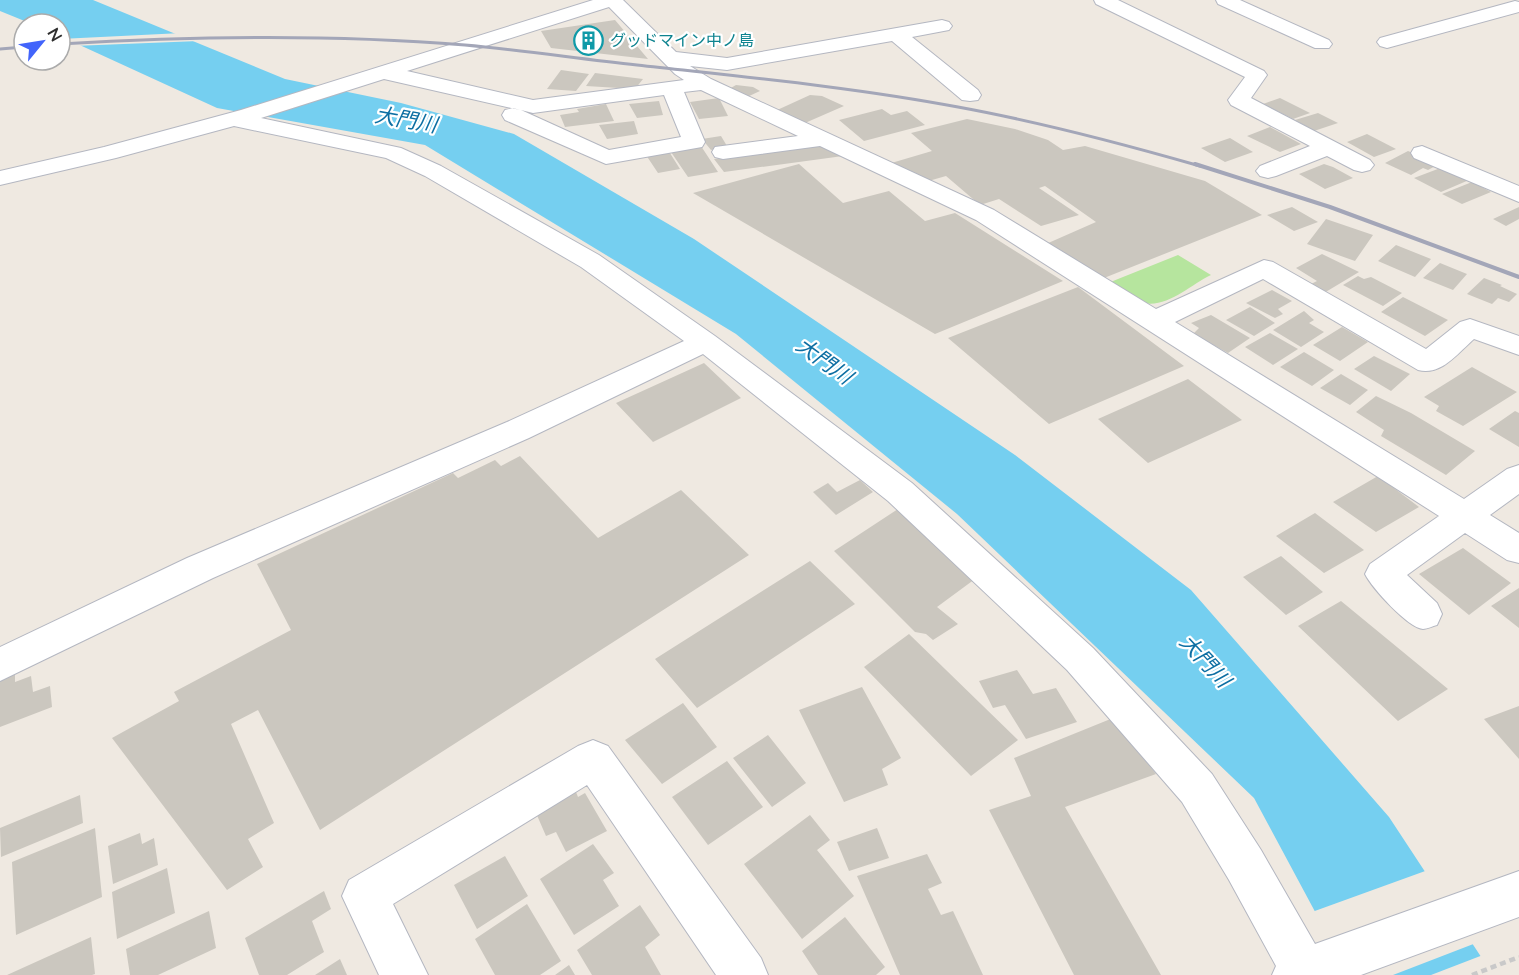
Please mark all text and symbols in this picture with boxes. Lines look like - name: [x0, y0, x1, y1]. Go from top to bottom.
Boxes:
- north arrow: [12, 12, 72, 72]
- text: N: [44, 24, 67, 44]
- building icon: グッドマイン中ノ島: [573, 24, 605, 56]
- place label: グッドマイン中ノ島: [610, 30, 754, 49]
- water label: 大門川: [373, 101, 441, 137]
- water label: 大門川: [792, 331, 859, 390]
- water label: 大門川: [1175, 628, 1238, 693]

